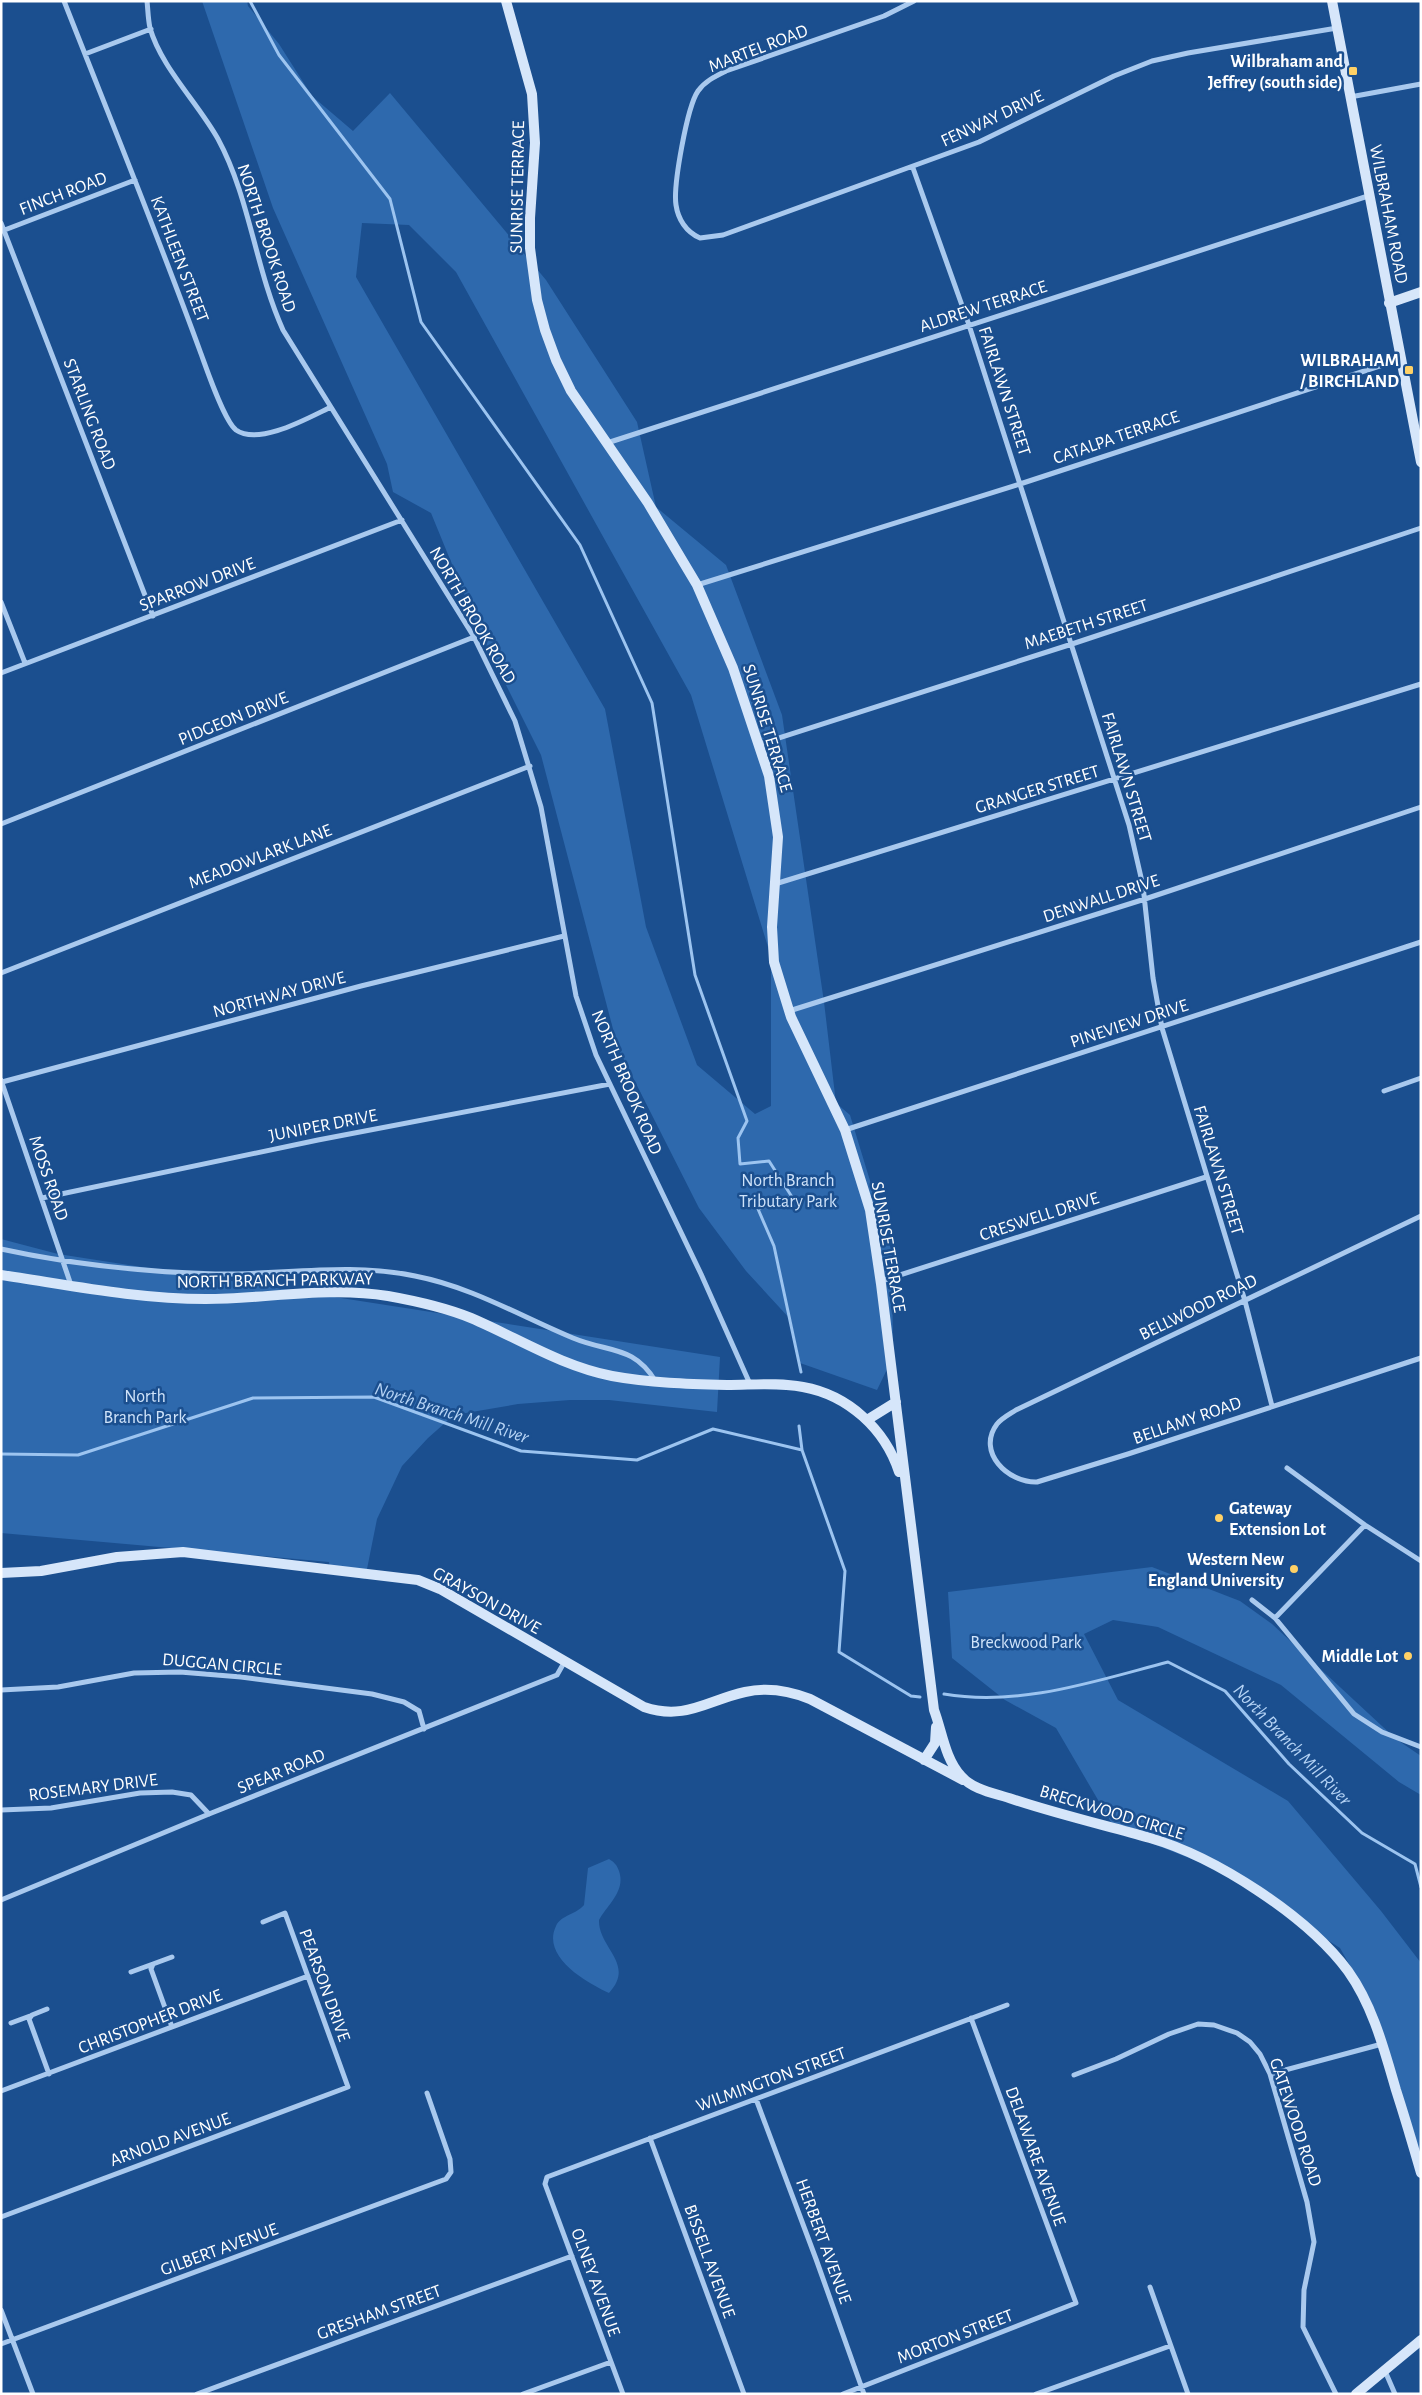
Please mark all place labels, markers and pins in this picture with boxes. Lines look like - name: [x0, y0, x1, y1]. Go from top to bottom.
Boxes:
- place label: Wilbraham and Jeffrey (south side): [1208, 53, 1344, 92]
- marker: Wilbraham and Jeffrey (south side): [1347, 65, 1359, 77]
- place label: WILBRAHAM / BIRCHLAND: [1299, 352, 1399, 391]
- marker: WILBRAHAM / BIRCHLAND: [1403, 364, 1415, 376]
- place label: Gateway Extension Lot: [1229, 1500, 1326, 1539]
- marker: Gateway Extension Lot: [1213, 1512, 1225, 1524]
- place label: Western New England University: [1148, 1551, 1285, 1590]
- marker: Western New England University: [1288, 1563, 1300, 1575]
- place label: Middle Lot: [1321, 1648, 1398, 1666]
- marker: Middle Lot: [1402, 1650, 1414, 1662]

